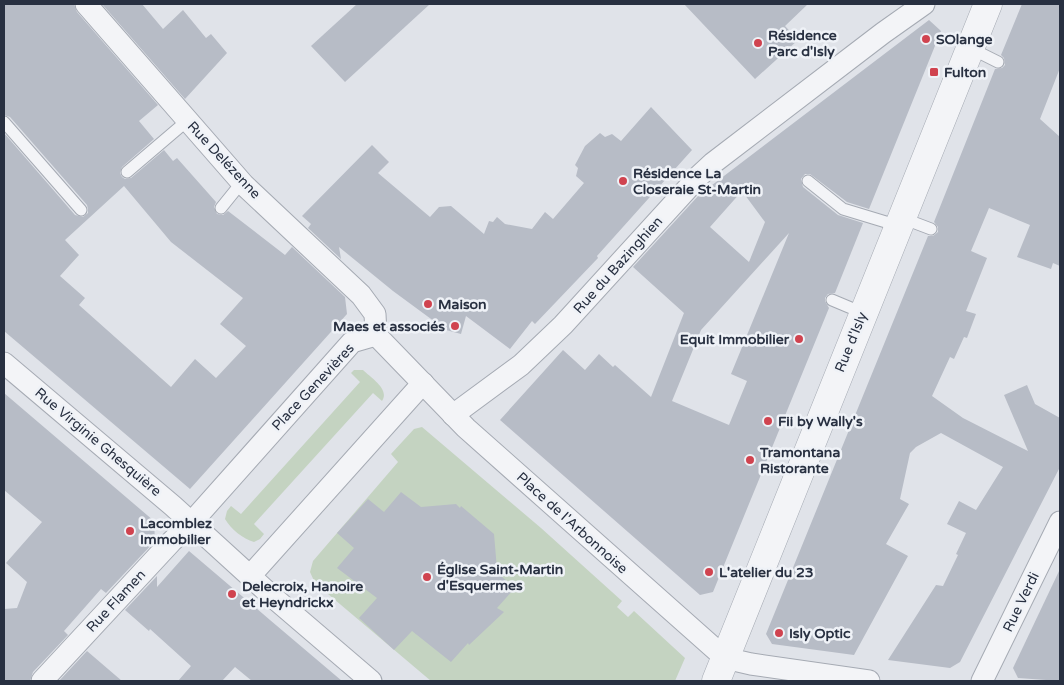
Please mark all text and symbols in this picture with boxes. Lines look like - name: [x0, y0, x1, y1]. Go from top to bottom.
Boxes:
- place label: Résidence Parc d'Isly: [768, 27, 837, 60]
- place label: SOlange: [936, 31, 993, 48]
- marker: SOlange: [920, 33, 932, 45]
- marker: Résidence Parc d'Isly: [752, 37, 764, 49]
- place label: Fulton: [944, 64, 986, 81]
- marker: Fulton: [928, 66, 940, 78]
- street label: Rue Delézenne: [184, 118, 264, 202]
- place label: Résidence La Closeraie St-Martin: [633, 165, 761, 198]
- marker: Résidence La Closeraie St-Martin: [617, 175, 629, 187]
- street label: Rue du Bazinghien: [570, 213, 666, 317]
- place label: Maison: [438, 296, 487, 313]
- marker: Maison: [422, 298, 434, 310]
- street label: Rue d'Isly: [831, 309, 871, 375]
- place label: Maes et associés: [333, 318, 445, 335]
- marker: Maes et associés: [449, 320, 461, 332]
- place label: Equit Immobilier: [680, 331, 790, 348]
- marker: Equit Immobilier: [793, 333, 805, 345]
- street label: Place Genevières: [268, 340, 358, 434]
- street label: Rue Virginie Ghesquière: [31, 384, 165, 500]
- place label: Fii by Wally's: [778, 413, 863, 430]
- marker: Fii by Wally's: [762, 415, 774, 427]
- place label: Tramontana Ristorante: [759, 444, 840, 477]
- marker: Tramontana Ristorante: [744, 454, 756, 466]
- street label: Place de l'Arbonnoise: [513, 469, 631, 577]
- place label: Lacomblez Immobilier: [140, 515, 212, 548]
- marker: Lacomblez Immobilier: [124, 525, 136, 537]
- place label: Église Saint-Martin d'Esquermes: [437, 561, 563, 594]
- place label: L'atelier du 23: [719, 564, 814, 581]
- street label: Rue Flamen: [83, 566, 149, 636]
- marker: L'atelier du 23: [703, 566, 715, 578]
- street label: Rue Verdi: [999, 569, 1043, 635]
- marker: Église Saint-Martin d'Esquermes: [421, 571, 433, 583]
- place label: Delecroix, Hanoire et Heyndrickx: [242, 578, 363, 611]
- marker: Delecroix, Hanoire et Heyndrickx: [226, 588, 238, 600]
- place label: Isly Optic: [789, 625, 851, 642]
- marker: Isly Optic: [773, 627, 785, 639]

